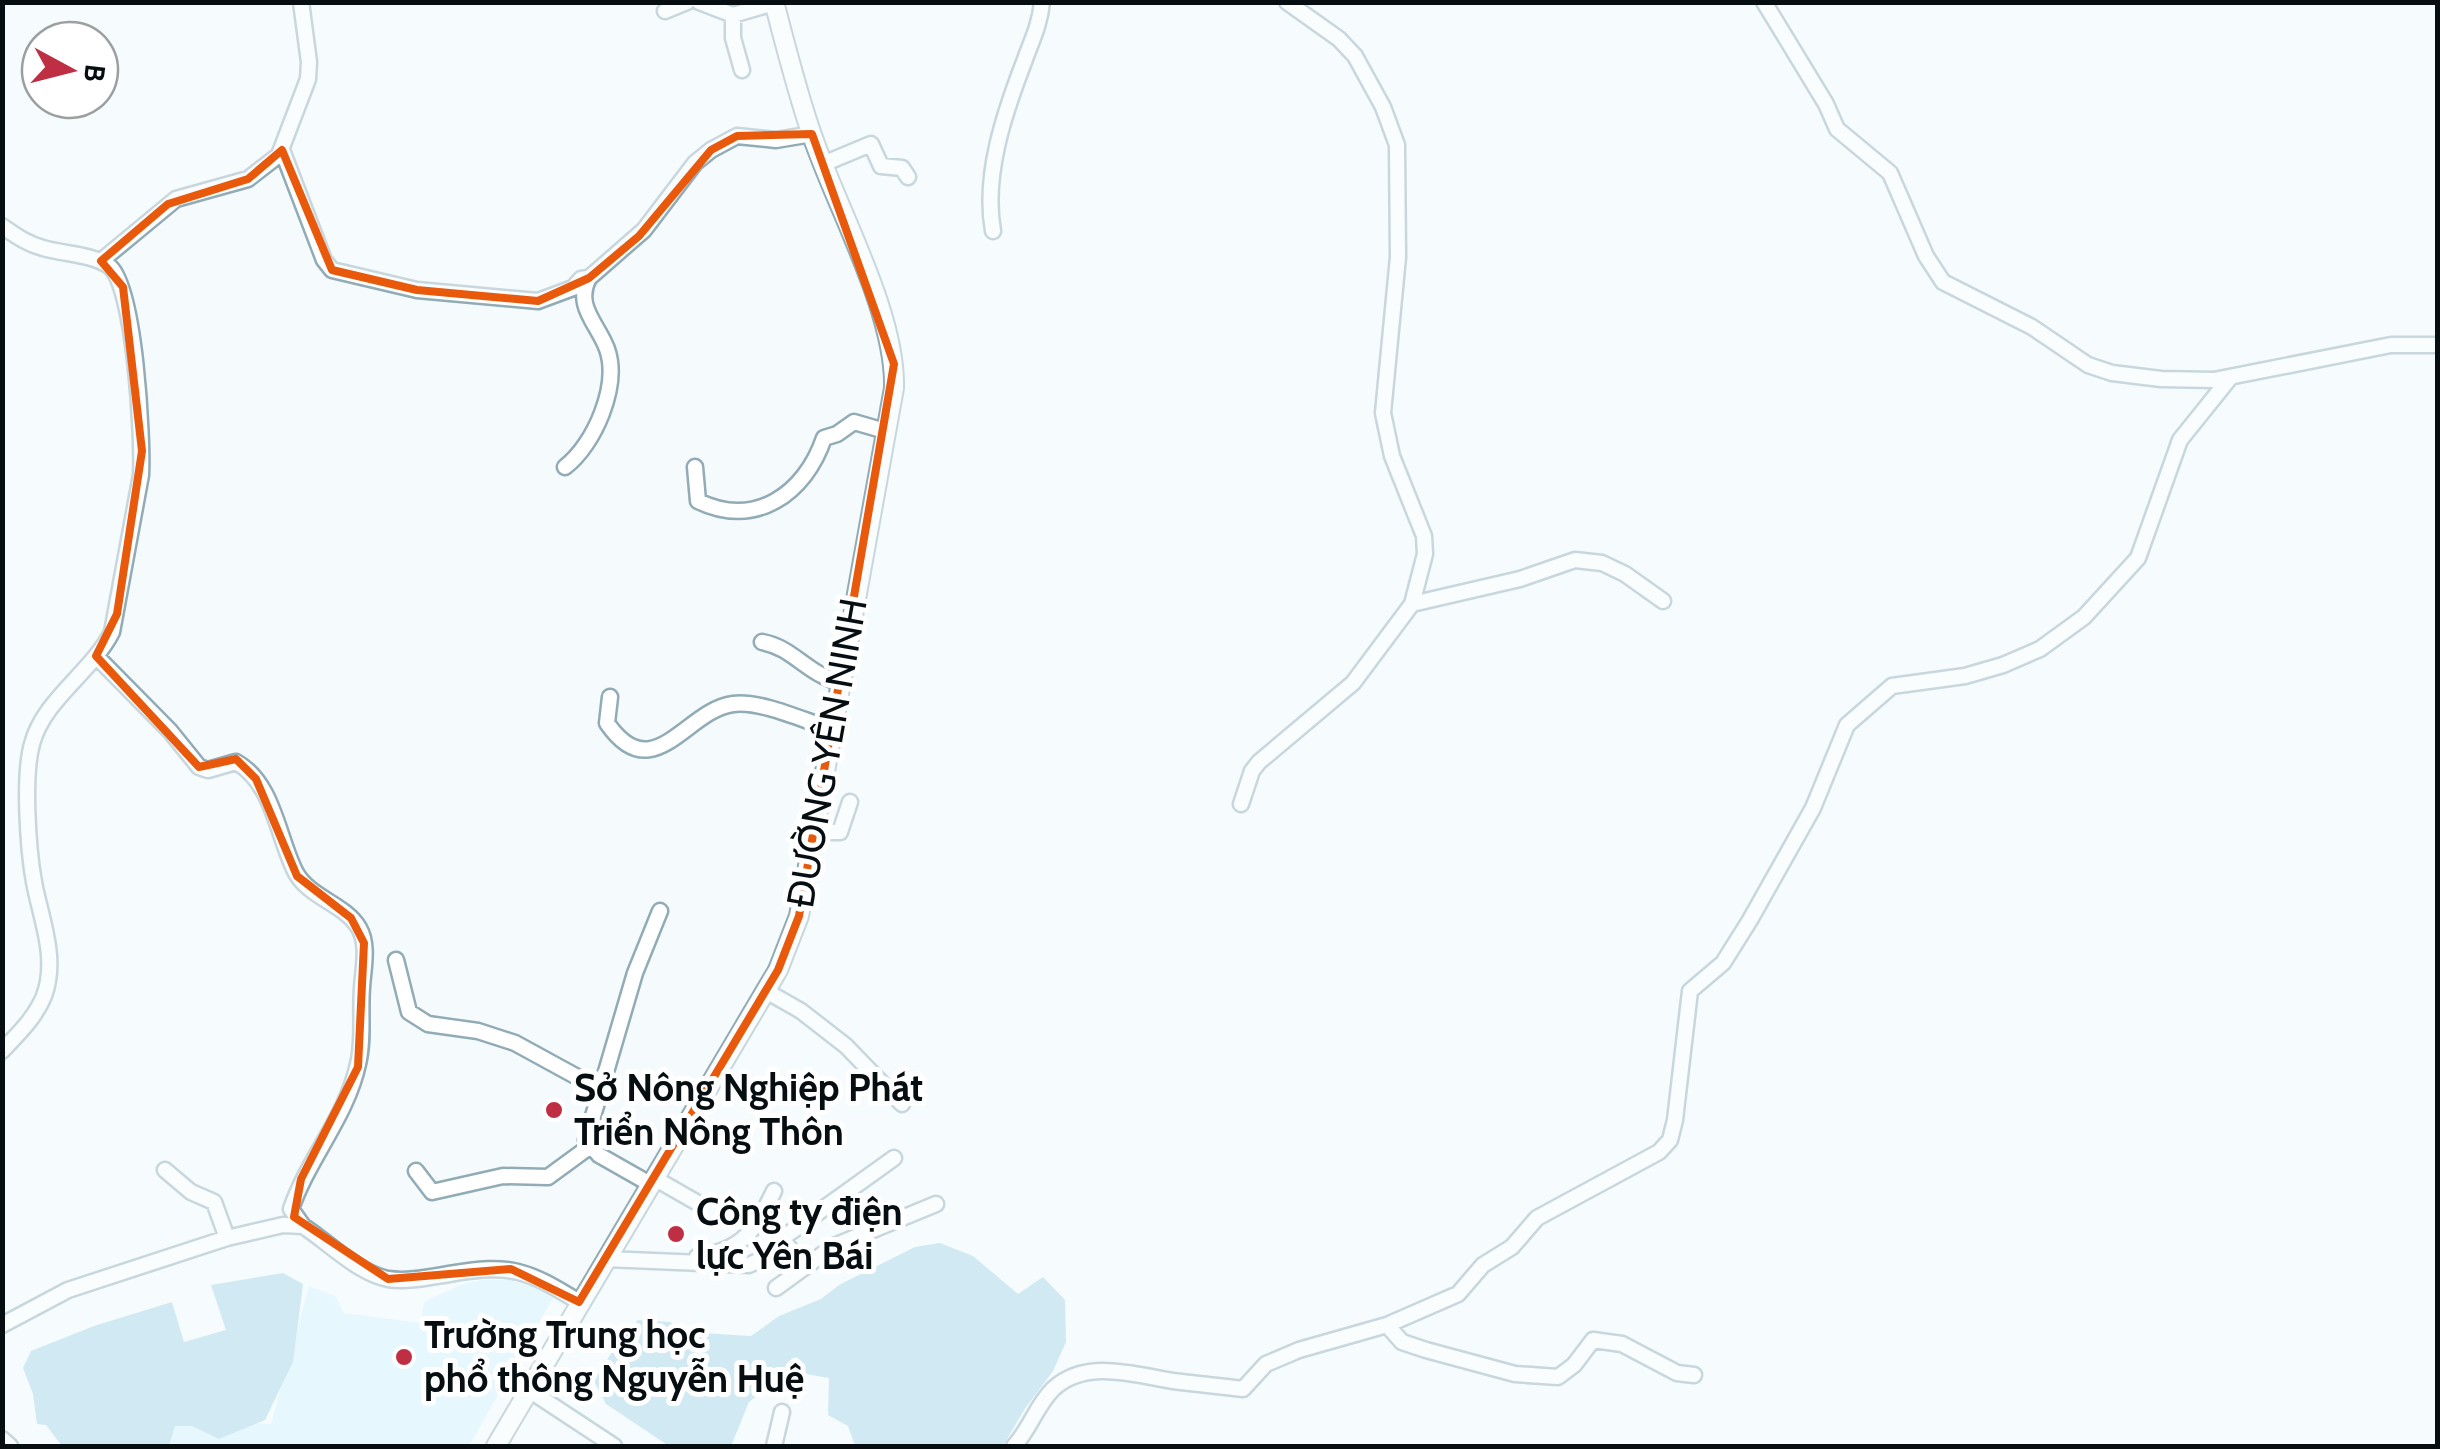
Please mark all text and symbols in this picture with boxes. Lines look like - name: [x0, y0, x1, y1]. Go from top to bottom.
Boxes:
- north arrow: [20, 20, 120, 120]
- text: B: [77, 62, 113, 84]
- street label: ĐƯỜNG YÊN NINH: [776, 595, 877, 911]
- place label: Sở Nông Nghiệp Phát Triển Nông Thôn: [574, 1064, 923, 1155]
- marker: Sở Nông Nghiệp Phát Triển Nông Thôn: [543, 1099, 565, 1121]
- place label: Công ty điện lực Yên Bái: [696, 1188, 903, 1279]
- marker: Công ty điện lực Yên Bái: [665, 1223, 687, 1245]
- place label: Trường Trung học phổ thông Nguyễn Huệ: [424, 1311, 804, 1402]
- marker: Trường Trung học phổ thông Nguyễn Huệ: [393, 1346, 415, 1368]

